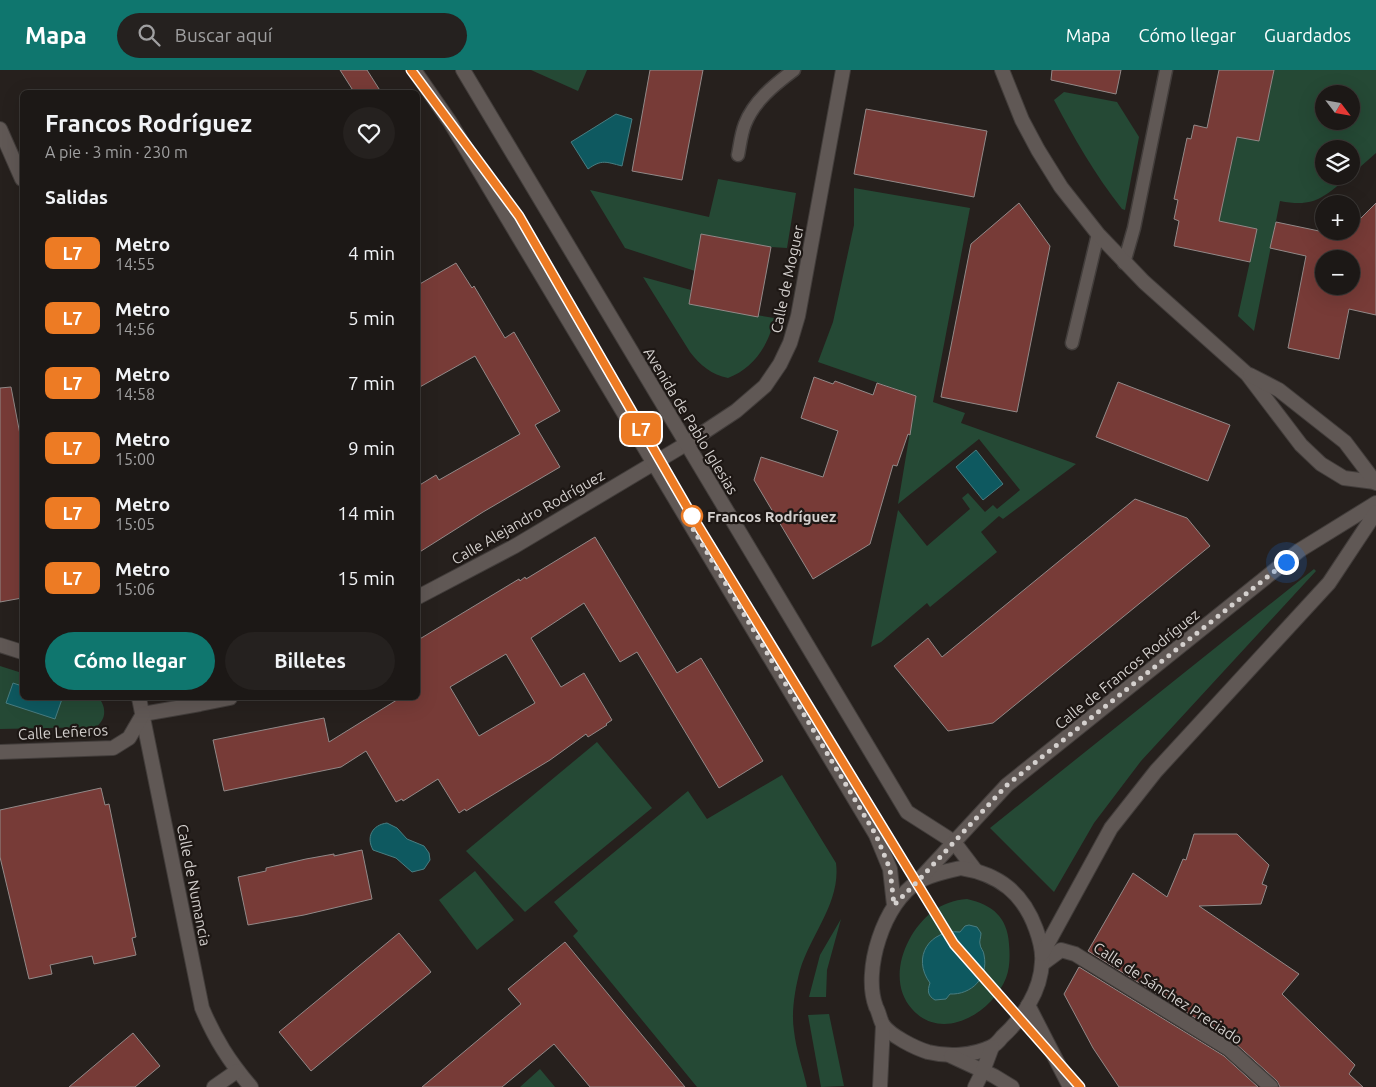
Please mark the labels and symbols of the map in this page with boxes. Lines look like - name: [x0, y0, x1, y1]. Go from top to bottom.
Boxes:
- north arrow: [1315, 85, 1360, 130]
- street label: Calle de Moguer: [767, 223, 807, 335]
- street label: Avenida de Pablo Iglesias: [640, 345, 742, 497]
- line badge: L7: [618, 413, 664, 445]
- street label: Calle Alejandro Rodríguez: [449, 466, 608, 568]
- marker: Francos Rodríguez: [681, 505, 703, 527]
- place label: Francos Rodríguez: [707, 508, 836, 525]
- your location: [1274, 550, 1299, 575]
- street label: Calle de Francos Rodríguez: [1051, 605, 1203, 732]
- street label: Calle Leñeros: [18, 721, 108, 743]
- street label: Calle de Numancia: [174, 823, 214, 947]
- street label: Calle de Sánchez Preciado: [1090, 938, 1246, 1048]

